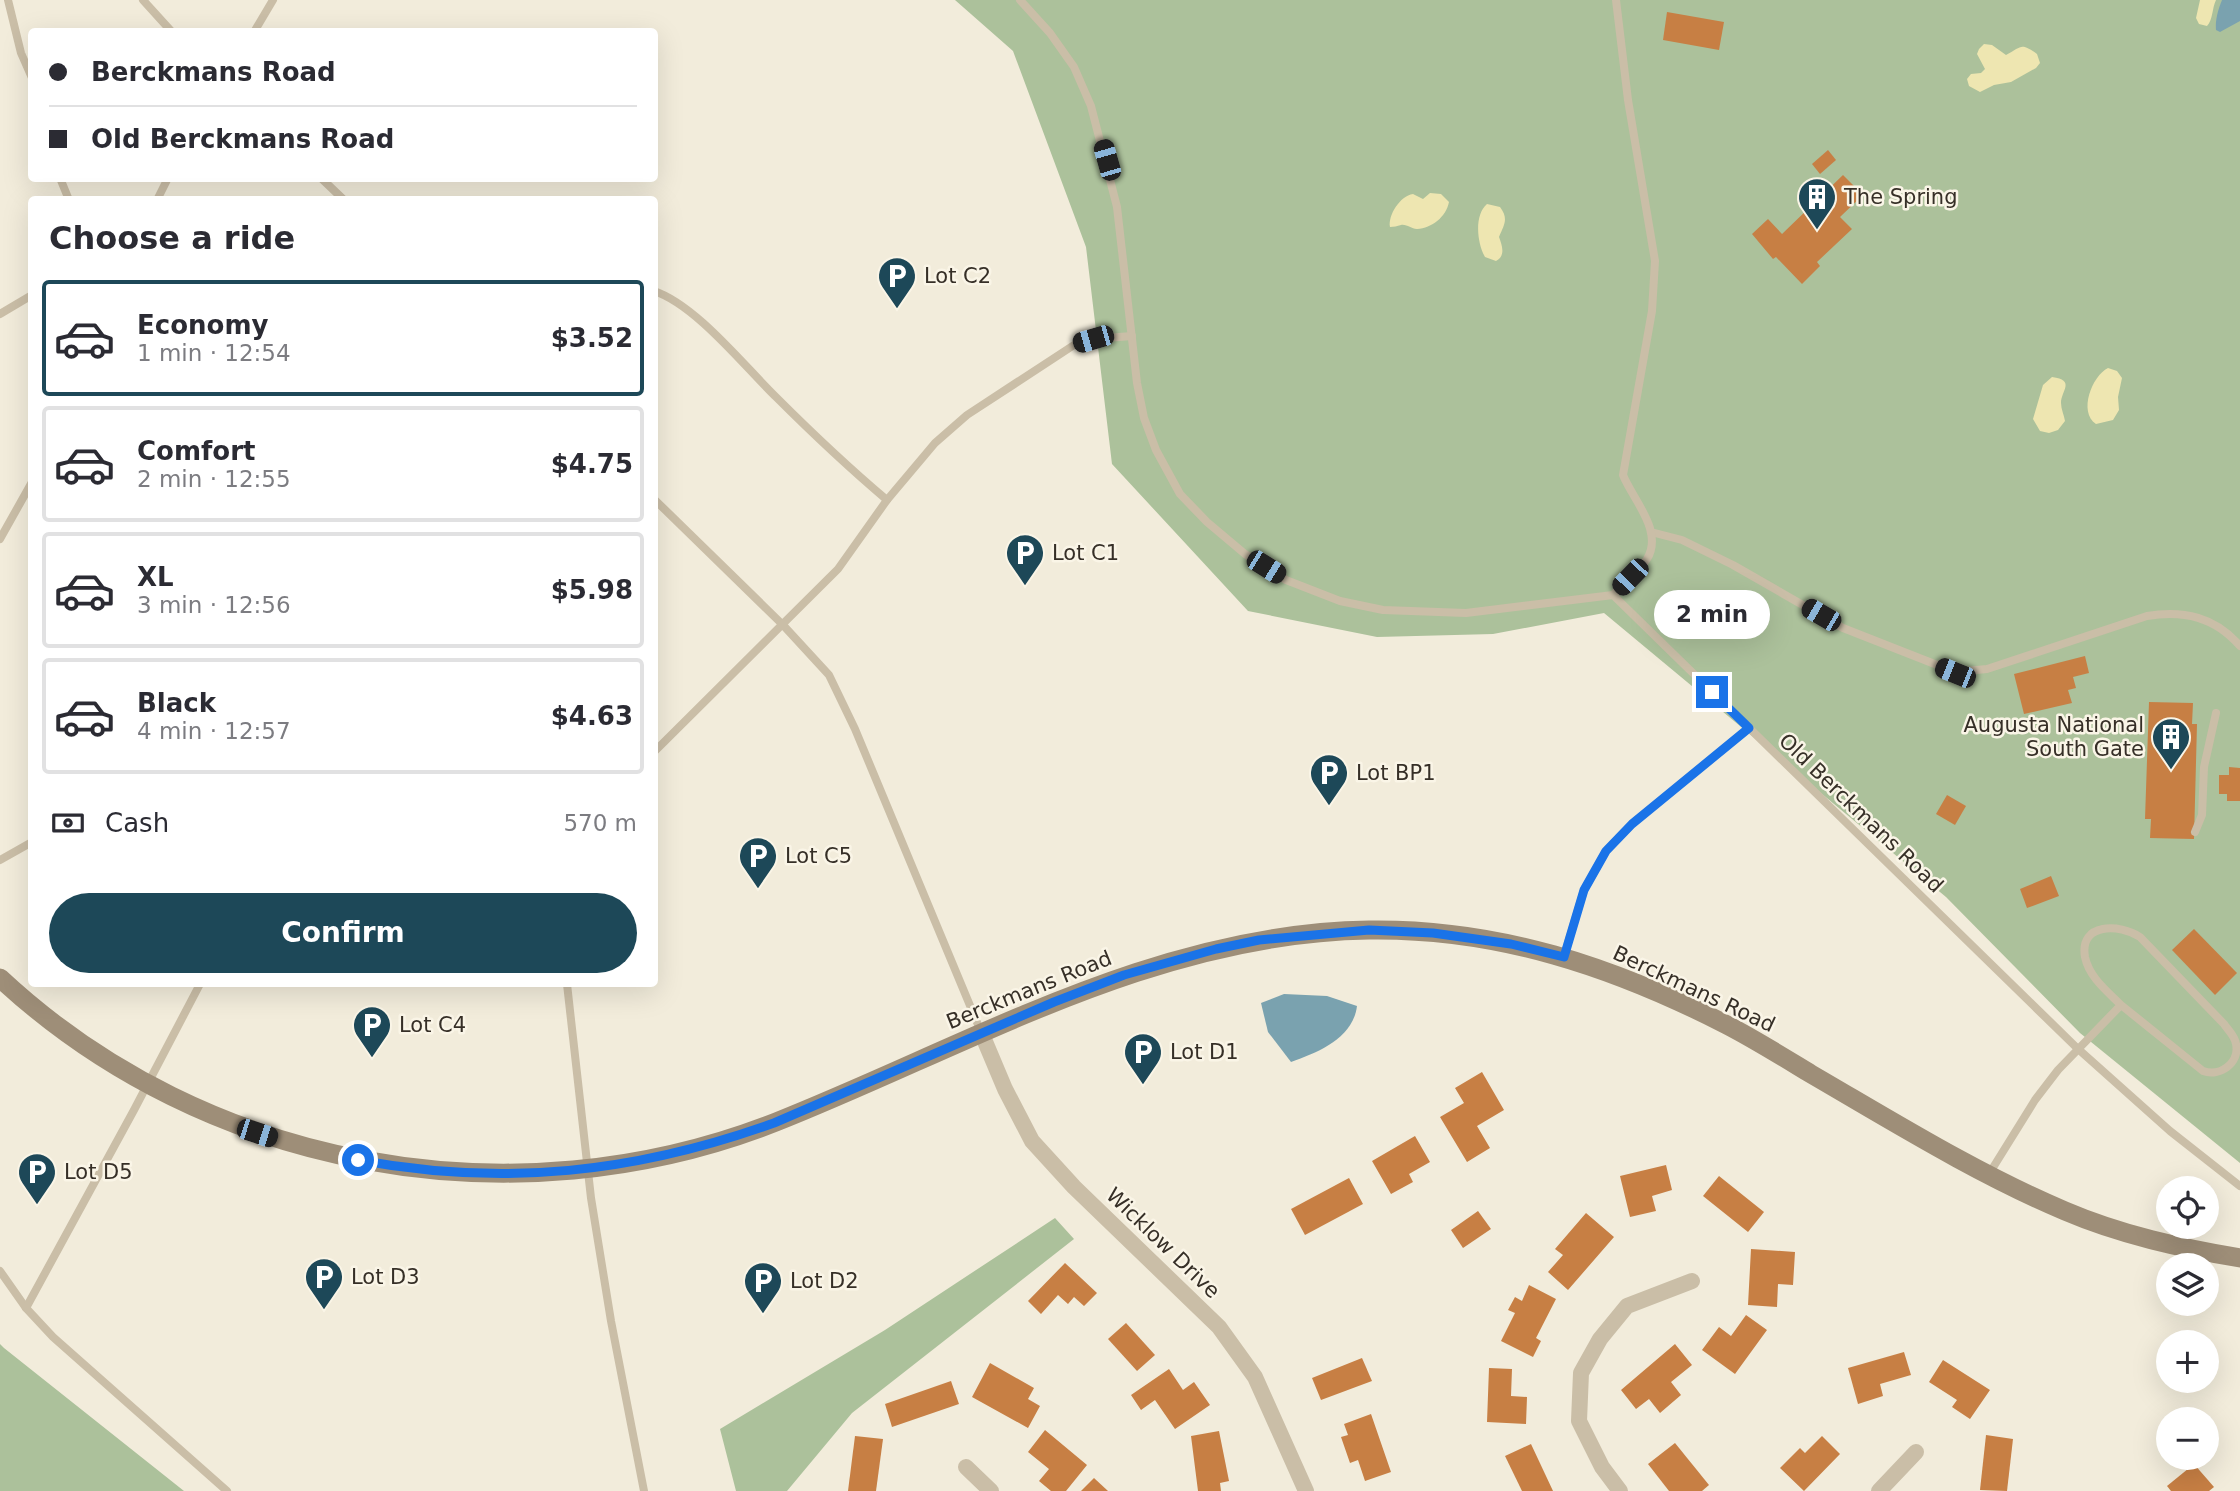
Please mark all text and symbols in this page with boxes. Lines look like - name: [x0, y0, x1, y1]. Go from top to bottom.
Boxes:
- text: Berckmans Road: [91, 57, 336, 87]
- text: Old Berckmans Road: [91, 124, 394, 154]
- car: [1092, 137, 1123, 183]
- building icon: The Spring: [1796, 176, 1838, 231]
- place label: The Spring: [1843, 185, 1958, 209]
- text: Choose a ride: [49, 219, 295, 257]
- parking icon: Lot C2: [876, 255, 918, 310]
- place label: Lot C2: [924, 264, 991, 288]
- icon: car: [53, 307, 116, 370]
- text: Economy: [137, 310, 268, 340]
- text: $3.52: [551, 323, 633, 353]
- car: [1070, 323, 1117, 355]
- text: 1 min · 12:54: [137, 340, 291, 366]
- icon: car: [53, 433, 116, 496]
- text: Comfort: [137, 436, 255, 466]
- text: $4.75: [551, 449, 633, 479]
- text: 2 min · 12:55: [137, 466, 291, 492]
- parking icon: Lot C1: [1004, 532, 1046, 587]
- place label: Lot C1: [1052, 541, 1119, 565]
- car: [1243, 547, 1290, 587]
- car: [1608, 555, 1653, 599]
- icon: car: [53, 559, 116, 622]
- text: XL: [137, 562, 174, 592]
- text: $5.98: [551, 575, 633, 605]
- callout: 2 min: [1654, 590, 1770, 640]
- text: 3 min · 12:56: [137, 592, 291, 618]
- car: [1798, 595, 1845, 635]
- text: 2 min: [1676, 601, 1748, 627]
- car: [1932, 655, 1979, 691]
- route end: [1696, 676, 1728, 708]
- icon: car: [53, 685, 116, 748]
- text: Black: [137, 688, 216, 718]
- text: $4.63: [551, 701, 633, 731]
- place label: Augusta National South Gate: [1963, 713, 2144, 761]
- building icon: Augusta National South Gate: [2150, 716, 2192, 771]
- text: 4 min · 12:57: [137, 718, 291, 744]
- street label: Old Berckmans Road: [1774, 728, 1948, 898]
- parking icon: Lot BP1: [1308, 752, 1350, 807]
- place label: Lot BP1: [1356, 761, 1436, 785]
- icon: cash: [49, 804, 87, 842]
- text: Cash: [105, 808, 169, 838]
- text: 570 m: [563, 810, 637, 836]
- parking icon: Lot C5: [737, 835, 779, 890]
- place label: Lot C5: [785, 844, 852, 868]
- button: Confirm: [49, 893, 637, 973]
- street label: Berckmans Road: [1609, 941, 1779, 1037]
- street label: Berckmans Road: [943, 946, 1115, 1034]
- parking icon: Lot C4: [351, 1004, 393, 1059]
- place label: Lot C4: [399, 1013, 466, 1037]
- parking icon: Lot D1: [1122, 1031, 1164, 1086]
- place label: Lot D1: [1170, 1040, 1239, 1064]
- car: [234, 1117, 281, 1149]
- route start: [342, 1144, 374, 1176]
- parking icon: Lot D5: [16, 1151, 58, 1206]
- place label: Lot D5: [64, 1160, 133, 1184]
- map controls: [2156, 1176, 2219, 1470]
- button: locate: [2156, 1176, 2219, 1239]
- street label: Wicklow Drive: [1101, 1183, 1225, 1303]
- button: layers: [2156, 1253, 2219, 1316]
- parking icon: Lot D3: [303, 1256, 345, 1311]
- parking icon: Lot D2: [742, 1260, 784, 1315]
- place label: Lot D3: [351, 1265, 420, 1289]
- place label: Lot D2: [790, 1269, 859, 1293]
- button: +: [2156, 1330, 2219, 1393]
- button: −: [2156, 1407, 2219, 1470]

